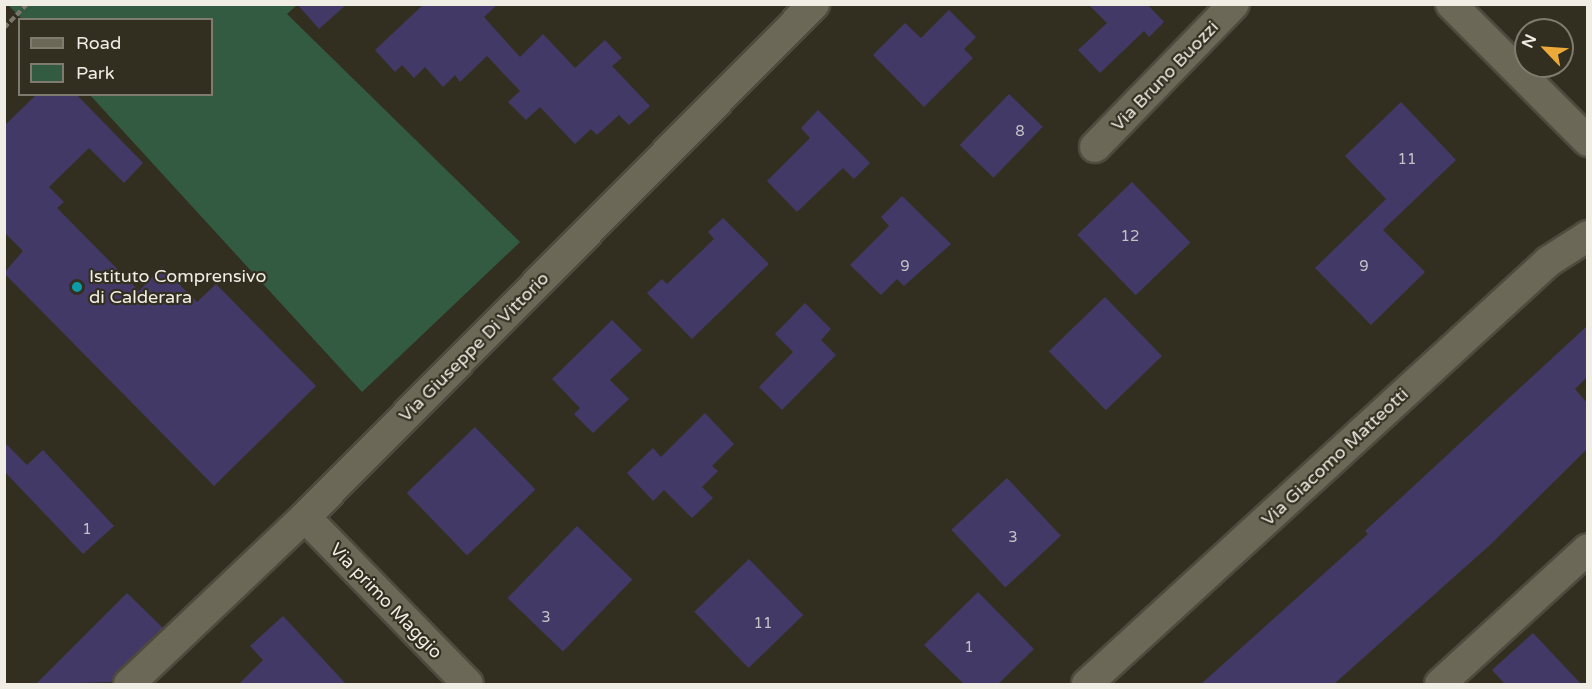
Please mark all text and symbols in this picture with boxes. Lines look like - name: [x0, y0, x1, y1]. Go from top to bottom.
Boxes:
- street label: Via Bruno Buozzi: [1107, 16, 1223, 136]
- legend: [18, 18, 213, 96]
- north arrow: [1514, 18, 1574, 78]
- text: N: [1518, 31, 1541, 51]
- text: Road: [76, 32, 121, 54]
- text: Park: [76, 62, 114, 84]
- house number: 8: [1015, 123, 1025, 141]
- house number: 11: [1398, 151, 1416, 169]
- house number: 12: [1121, 228, 1139, 246]
- house number: 9: [900, 258, 910, 276]
- house number: 9: [1359, 258, 1369, 276]
- place label: Istituto Comprensivo di Calderara: [89, 266, 266, 308]
- street label: Via Giuseppe Di Vittorio: [395, 268, 553, 426]
- marker: Istituto Comprensivo di Calderara: [70, 280, 84, 294]
- street label: Via Giacomo Matteotti: [1257, 383, 1413, 531]
- house number: 1: [82, 521, 92, 539]
- house number: 3: [1008, 529, 1018, 547]
- street label: Via primo Maggio: [325, 539, 447, 663]
- house number: 3: [541, 609, 551, 627]
- house number: 11: [754, 615, 772, 633]
- house number: 1: [964, 639, 974, 657]

